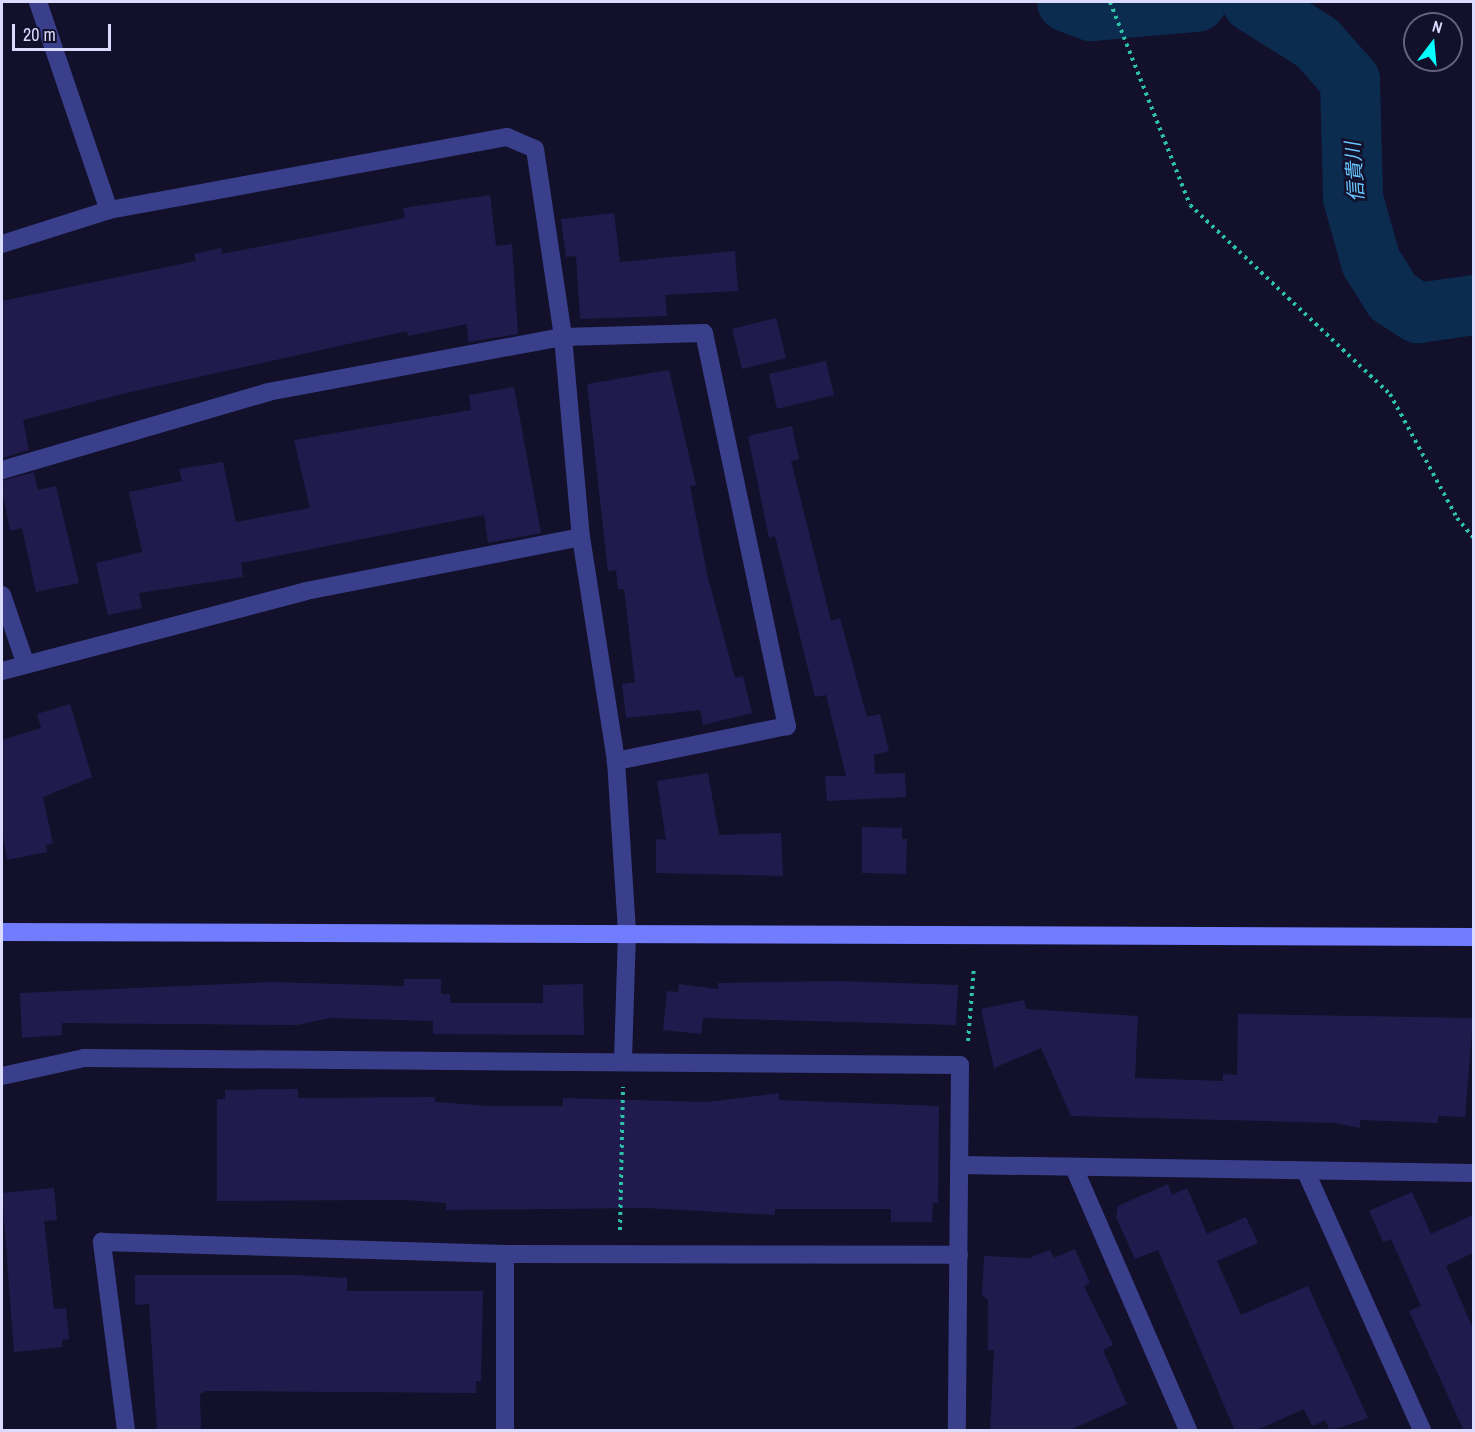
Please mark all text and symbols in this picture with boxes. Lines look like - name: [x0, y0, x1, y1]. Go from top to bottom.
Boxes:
- scale bar: [15, 12, 114, 50]
- north arrow: [1403, 12, 1463, 72]
- text: N: [1430, 15, 1445, 38]
- text: 20 m: [23, 22, 56, 47]
- water label: 信貴川: [1340, 141, 1368, 203]

